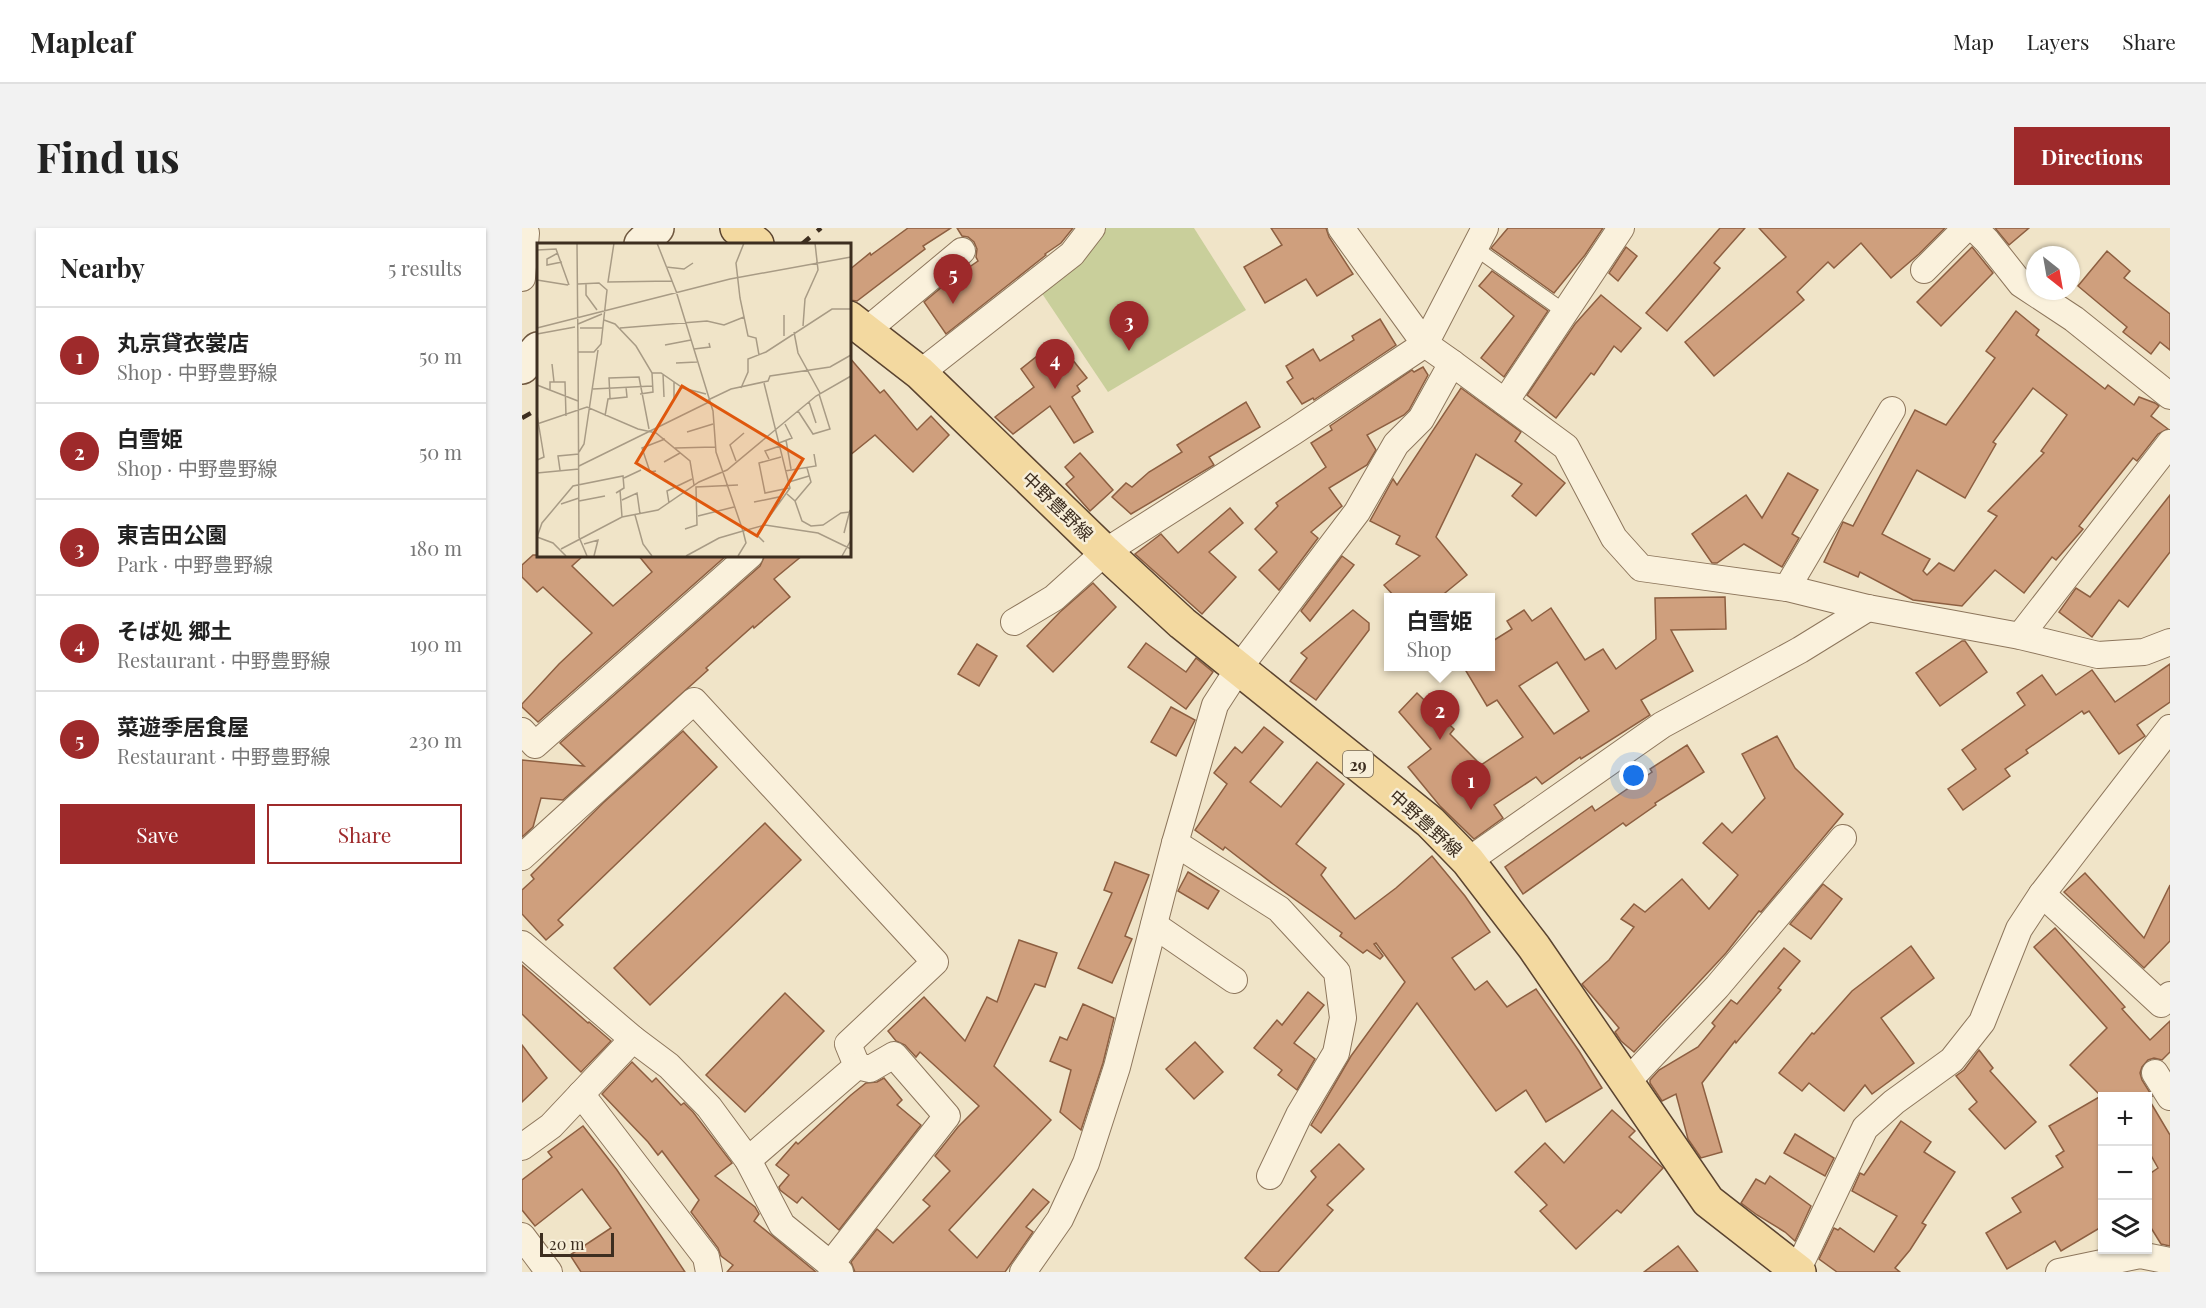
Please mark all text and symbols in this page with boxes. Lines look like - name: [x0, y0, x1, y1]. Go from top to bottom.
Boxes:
- text: Mapleaf: [30, 23, 134, 60]
- text: Map: [1953, 27, 1994, 55]
- text: Layers: [2027, 27, 2089, 55]
- text: Share: [2122, 27, 2176, 55]
- button: Directions: [2014, 127, 2170, 185]
- text: Find us: [36, 128, 180, 184]
- inset map: [537, 243, 850, 556]
- north arrow: [2026, 246, 2080, 300]
- text: Nearby: [60, 250, 145, 285]
- text: 5 results: [388, 254, 462, 281]
- pin: 5: [934, 254, 972, 304]
- pin: 3: [1110, 302, 1148, 351]
- text: 丸京貸衣裳店: [117, 327, 249, 357]
- pin: 4: [1036, 340, 1074, 389]
- text: 1: [76, 342, 83, 369]
- text: 50 m: [419, 342, 462, 369]
- text: Shop · 中野豊野線: [117, 358, 277, 385]
- text: 白雪姫: [117, 423, 183, 453]
- text: 2: [74, 438, 85, 465]
- text: 50 m: [419, 438, 462, 465]
- text: Shop · 中野豊野線: [117, 454, 277, 481]
- street label: 中野豊野線: [1017, 466, 1099, 546]
- text: 東吉田公園: [117, 519, 227, 549]
- text: 3: [75, 534, 84, 561]
- text: 180 m: [409, 534, 462, 561]
- text: Park · 中野豊野線: [117, 550, 273, 577]
- popup: [1384, 593, 1495, 671]
- text: 白雪姫: [1406, 605, 1473, 635]
- text: そば処 郷土: [117, 615, 232, 645]
- text: 4: [74, 630, 85, 657]
- text: 190 m: [410, 630, 462, 657]
- text: Shop: [1406, 635, 1452, 662]
- text: Restaurant · 中野豊野線: [117, 646, 330, 673]
- pin: 2: [1420, 690, 1460, 740]
- text: 菜遊季居食屋: [117, 711, 249, 741]
- text: 5: [75, 726, 84, 753]
- text: 230 m: [409, 726, 462, 753]
- text: Restaurant · 中野豊野線: [117, 742, 330, 769]
- road number: 29: [1343, 751, 1373, 777]
- pin: 1: [1452, 760, 1490, 810]
- your location: [1619, 761, 1648, 790]
- street label: 中野豊野線: [1385, 784, 1467, 862]
- button: Save: [60, 804, 255, 864]
- button: Share: [267, 804, 462, 864]
- map controls: [2098, 1092, 2152, 1254]
- button: +: [2098, 1092, 2152, 1146]
- button: −: [2098, 1146, 2152, 1200]
- button: layers: [2098, 1200, 2152, 1254]
- scale bar: [540, 1230, 614, 1258]
- text: 20 m: [549, 1233, 584, 1254]

